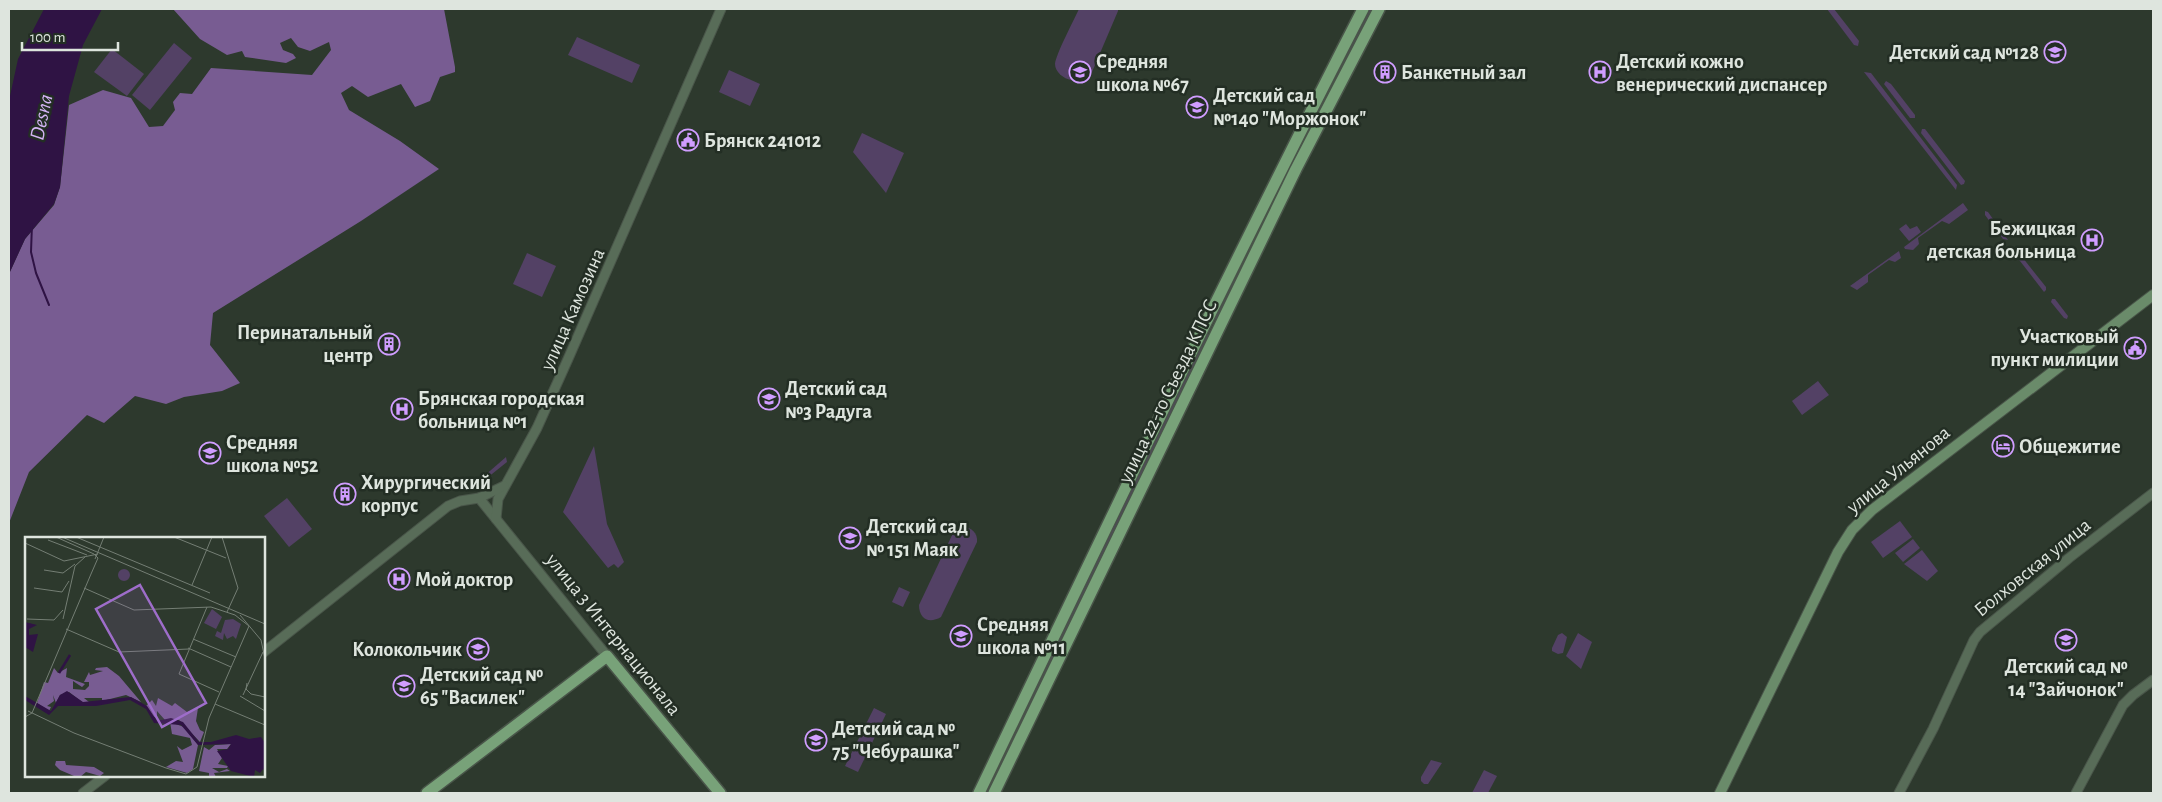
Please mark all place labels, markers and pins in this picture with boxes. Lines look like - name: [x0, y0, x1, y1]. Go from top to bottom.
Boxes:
- school or university icon: Детский сад №128: [2043, 40, 2067, 64]
- place label: Детский сад №128: [1889, 43, 2039, 63]
- place label: Средняя школа №67: [1096, 52, 1189, 95]
- place label: Детский кожно венерический диспансер: [1616, 52, 1827, 95]
- school or university icon: Средняя школа №67: [1068, 60, 1092, 84]
- building icon: Банкетный зал: [1373, 60, 1397, 84]
- hospital icon: Детский кожно венерический диспансер: [1588, 60, 1612, 84]
- place label: Банкетный зал: [1401, 63, 1526, 83]
- place label: Детский сад №140 "Моржонок": [1213, 86, 1366, 129]
- school or university icon: Детский сад №140 "Моржонок": [1185, 95, 1209, 119]
- public building icon: Брянск 241012: [676, 128, 700, 152]
- place label: Брянск 241012: [704, 131, 821, 151]
- place label: Бежицкая детская больница: [1927, 219, 2077, 262]
- hospital icon: Бежицкая детская больница: [2080, 228, 2104, 252]
- place label: Перинатальный центр: [237, 323, 373, 366]
- place label: Участковый пункт милиции: [1990, 327, 2119, 370]
- building icon: Перинатальный центр: [377, 332, 401, 356]
- public building icon: Участковый пункт милиции: [2123, 336, 2147, 360]
- place label: Детский сад №3 Радуга: [785, 379, 887, 422]
- school or university icon: Детский сад №3 Радуга: [757, 387, 781, 411]
- place label: Брянская городская больница №1: [418, 389, 585, 432]
- hospital icon: Брянская городская больница №1: [390, 397, 414, 421]
- place label: Средняя школа №52: [226, 433, 319, 476]
- hotel icon: Общежитие: [1991, 434, 2015, 458]
- place label: Общежитие: [2019, 437, 2121, 457]
- school or university icon: Средняя школа №52: [198, 441, 222, 465]
- place label: Хирургический корпус: [361, 473, 491, 516]
- building icon: Хирургический корпус: [333, 482, 357, 506]
- place label: Детский сад № 151 Маяк: [866, 517, 968, 560]
- school or university icon: Детский сад № 151 Маяк: [838, 526, 862, 550]
- hospital icon: Мой доктор: [387, 567, 411, 591]
- place label: Мой доктор: [415, 570, 513, 590]
- place label: Средняя школа №11: [977, 615, 1066, 658]
- school or university icon: Средняя школа №11: [949, 624, 973, 648]
- school or university icon: Детский сад № 14 "Зайчонок": [2054, 628, 2078, 652]
- school or university icon: Колокольчик: [466, 637, 490, 661]
- place label: Колокольчик: [352, 640, 462, 660]
- place label: Детский сад № 14 "Зайчонок": [2004, 657, 2128, 700]
- place label: Детский сад № 65 "Василек": [420, 665, 543, 708]
- school or university icon: Детский сад № 65 "Василек": [392, 674, 416, 698]
- place label: Детский сад № 75 "Чебурашка": [832, 719, 960, 762]
- school or university icon: Детский сад № 75 "Чебурашка": [804, 728, 828, 752]

